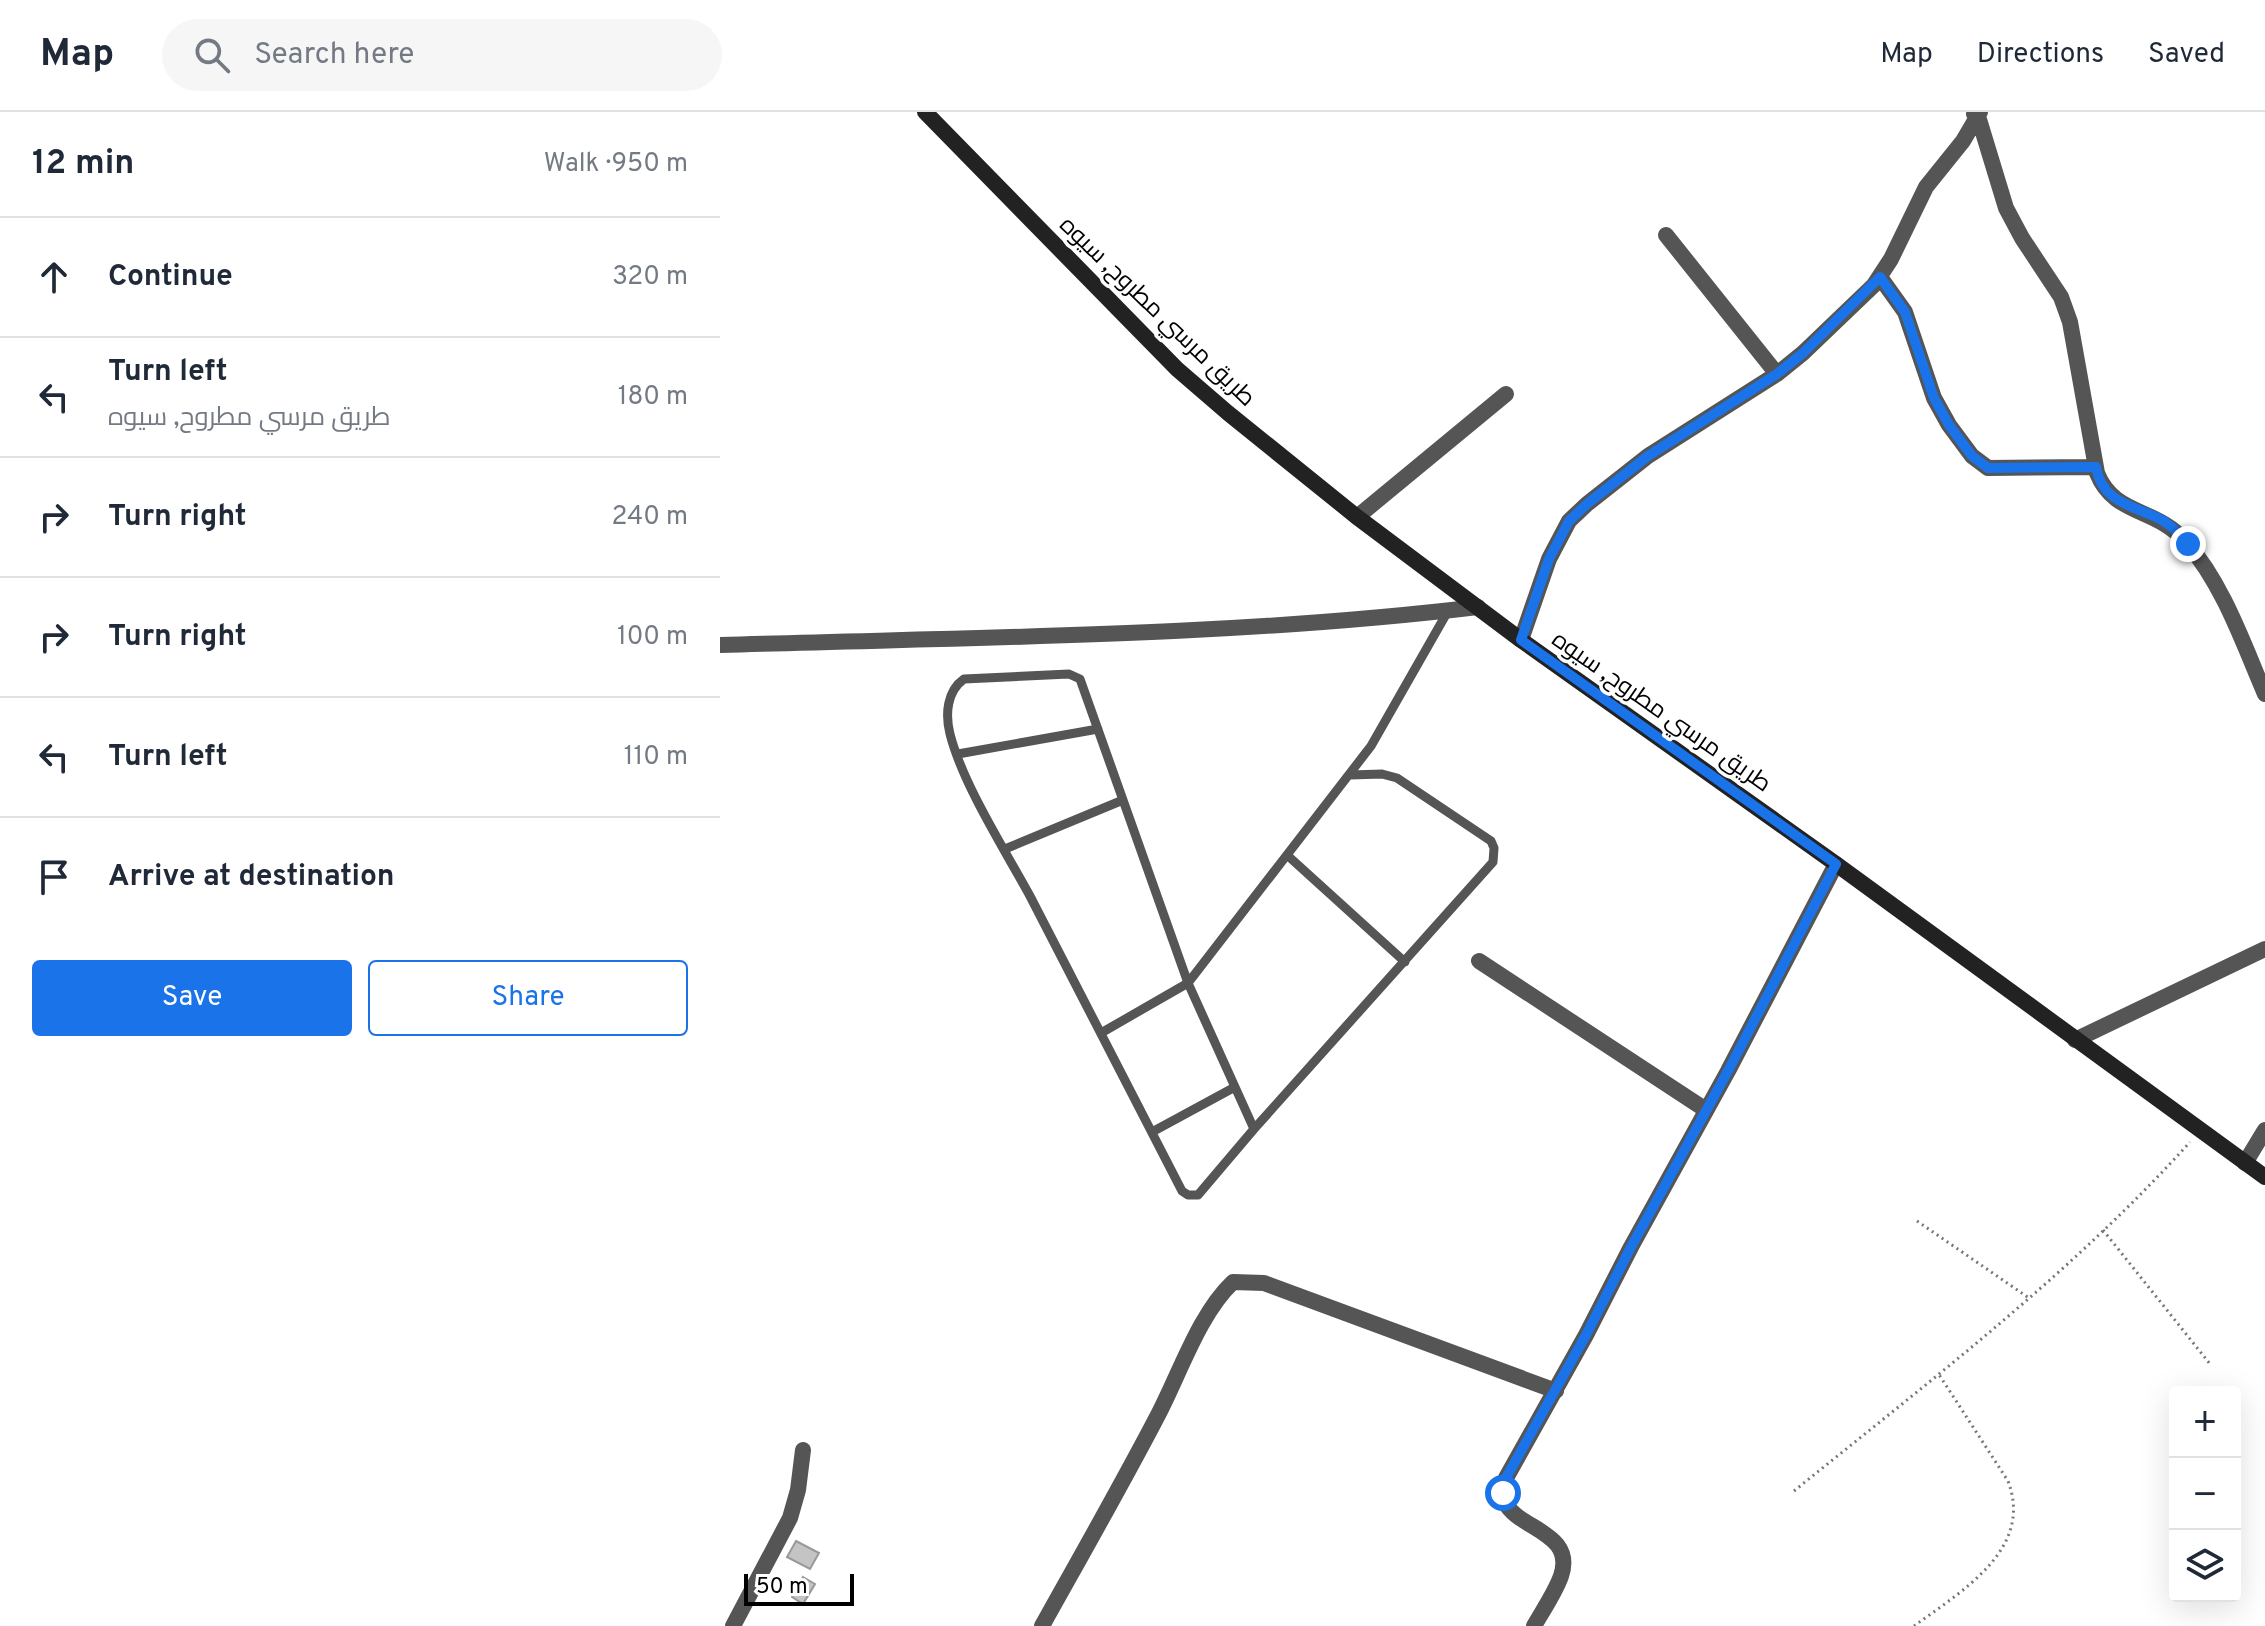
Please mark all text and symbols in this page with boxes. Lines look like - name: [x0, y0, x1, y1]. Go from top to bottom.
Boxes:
- search box: [162, 19, 722, 91]
- text: Map: [40, 31, 114, 80]
- icon: search: [190, 33, 234, 77]
- text: Search here: [254, 37, 414, 74]
- text: Map: [1880, 37, 1933, 73]
- text: Directions: [1977, 37, 2104, 73]
- text: Saved: [2148, 37, 2225, 73]
- text: 12 min: [32, 143, 134, 186]
- text: Walk · 950 m: [544, 148, 688, 181]
- street label: طريق مرسي مطروح, سيوه: [1052, 211, 1261, 415]
- icon: ahead: [32, 255, 76, 299]
- text: Continue: [108, 259, 233, 296]
- text: 320 m: [612, 261, 688, 294]
- text: Turn left: [108, 354, 228, 391]
- icon: left: [32, 375, 76, 419]
- text: 180 m: [618, 381, 688, 414]
- text: طريق مرسي مطروح, سيوه: [108, 402, 391, 435]
- icon: right: [32, 495, 76, 539]
- text: Turn right: [108, 499, 246, 536]
- text: 240 m: [611, 501, 688, 534]
- route end: [2170, 526, 2206, 562]
- icon: right: [32, 615, 76, 659]
- text: Turn right: [108, 619, 246, 656]
- text: 100 m: [617, 621, 688, 654]
- street label: طريق مرسي مطروح, سيوه: [1545, 626, 1776, 801]
- icon: left: [32, 735, 76, 779]
- text: Turn left: [108, 739, 228, 776]
- text: 110 m: [624, 741, 688, 774]
- icon: arrive: [32, 855, 76, 899]
- text: Arrive at destination: [108, 859, 394, 896]
- button: Save: [32, 960, 352, 1036]
- button: Share: [368, 960, 688, 1036]
- map controls: [2169, 1386, 2241, 1602]
- button: +: [2169, 1386, 2241, 1458]
- button: −: [2169, 1458, 2241, 1530]
- route start: [1485, 1475, 1521, 1511]
- button: layers: [2169, 1530, 2241, 1602]
- scale bar: [744, 1570, 854, 1606]
- text: 50 m: [756, 1574, 808, 1601]

